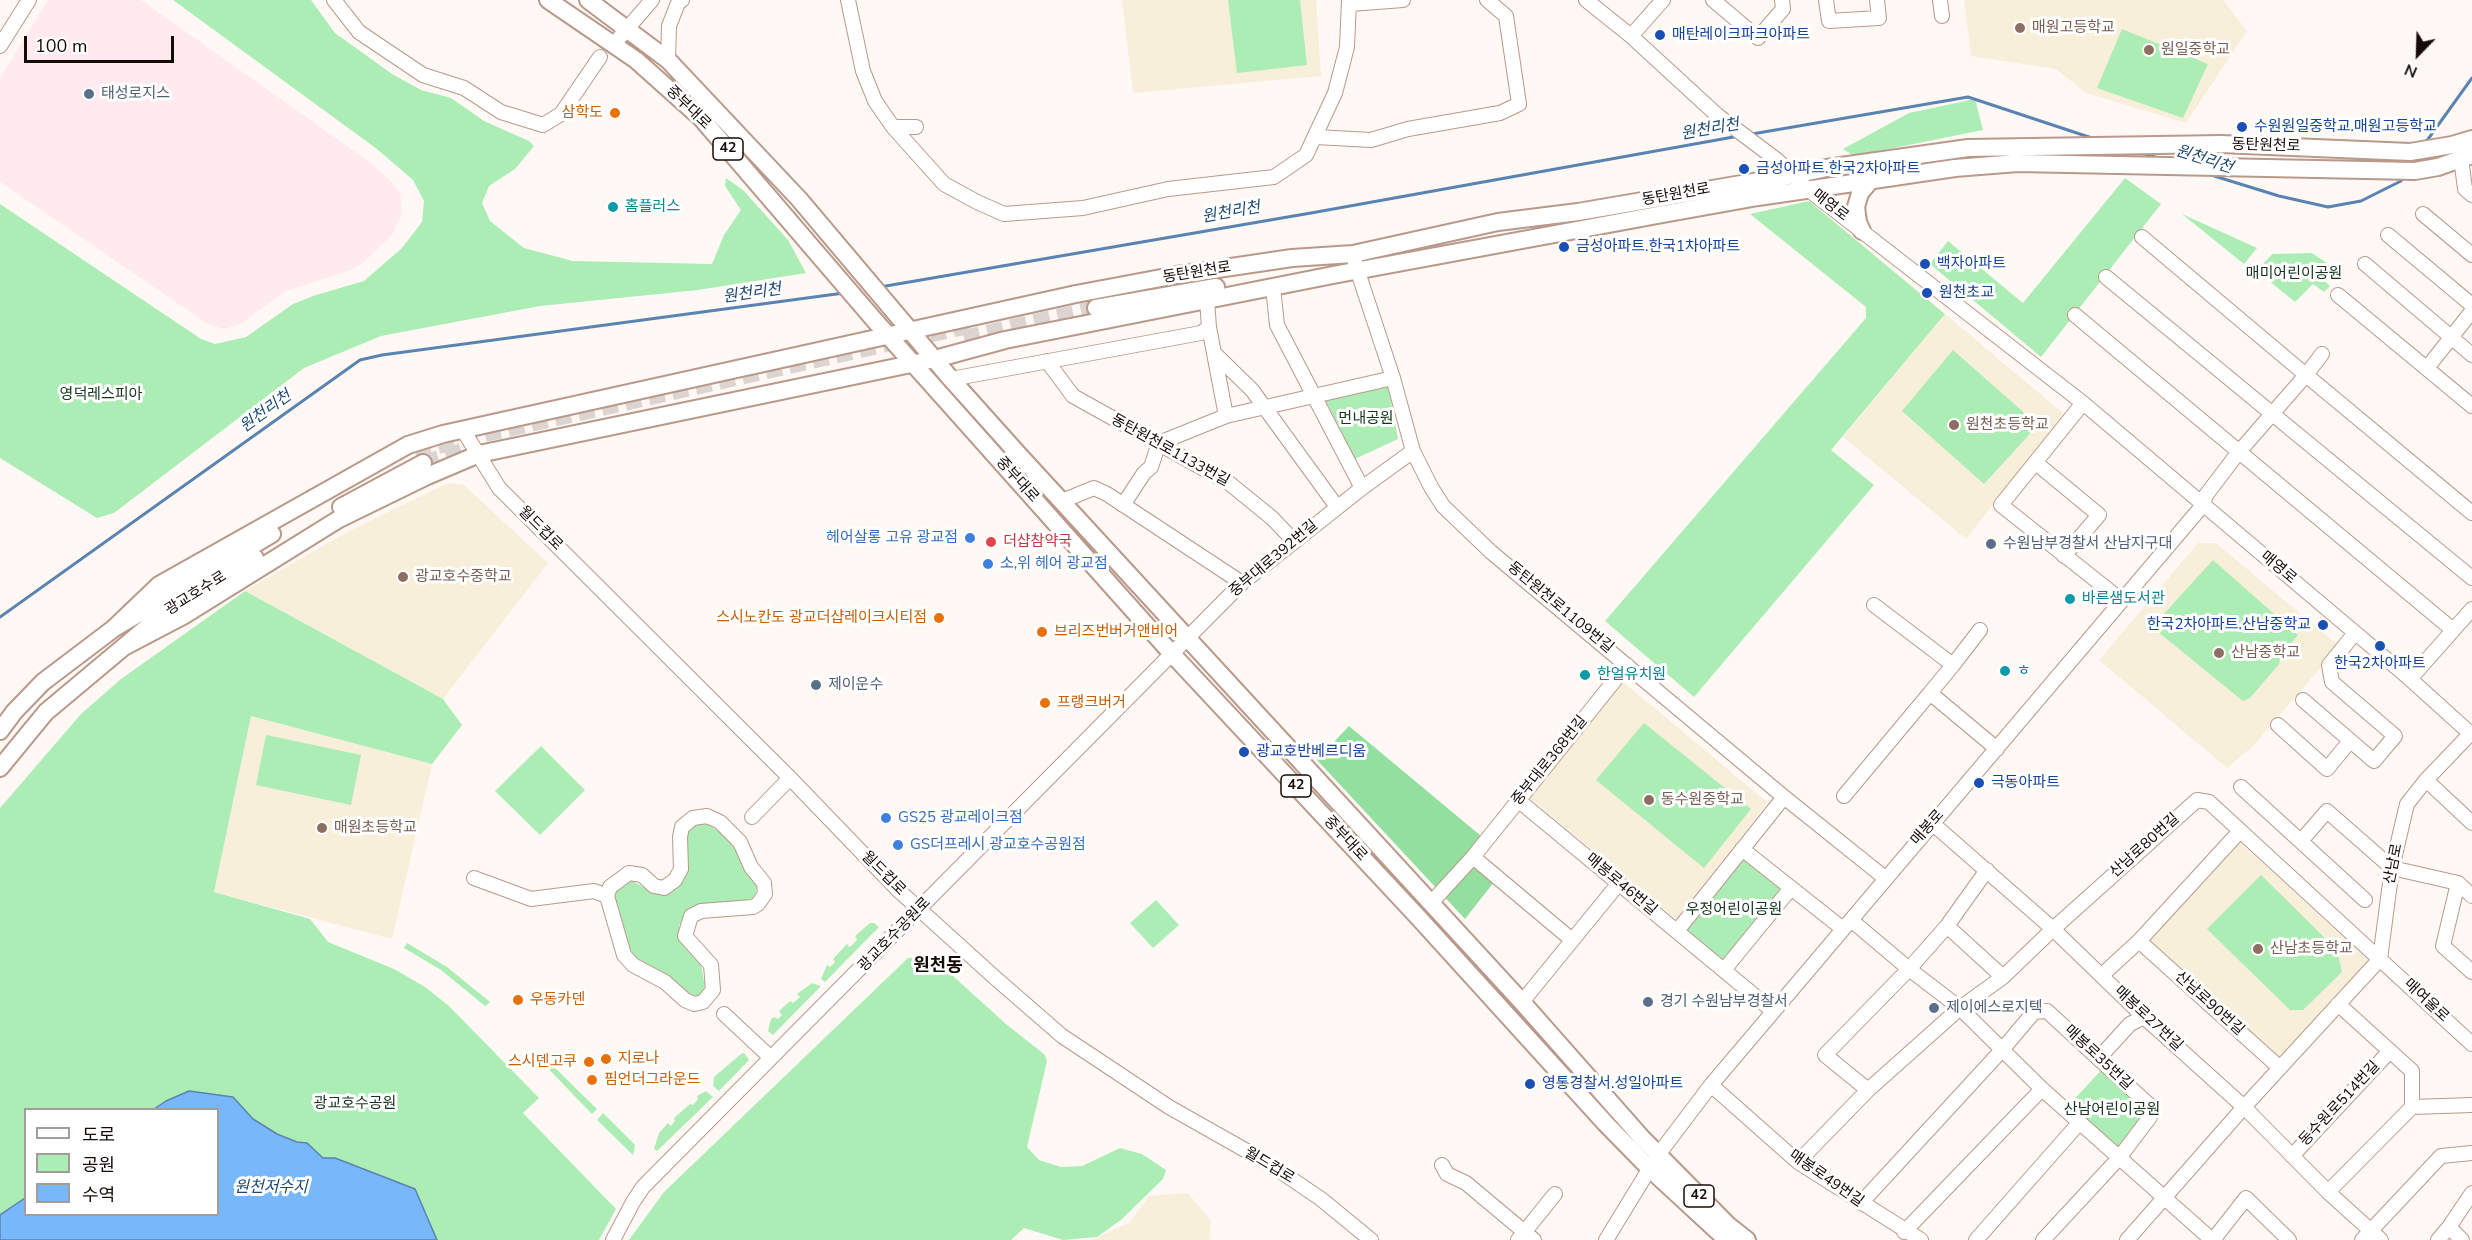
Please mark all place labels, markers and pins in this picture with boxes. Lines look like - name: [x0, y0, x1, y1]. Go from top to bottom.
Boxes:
- place label: 매원고등학교: [2032, 19, 2115, 37]
- marker: 매원고등학교: [2013, 21, 2027, 35]
- place label: 매탄레이크파크아파트: [1672, 26, 1810, 44]
- marker: 매탄레이크파크아파트: [1653, 28, 1667, 42]
- place label: 원일중학교: [2161, 41, 2230, 59]
- marker: 원일중학교: [2142, 43, 2156, 57]
- place label: 태성로지스: [101, 85, 170, 103]
- marker: 태성로지스: [82, 87, 96, 101]
- place label: 삼학도: [562, 104, 603, 122]
- marker: 삼학도: [608, 106, 622, 120]
- place label: 수원원일중학교.매원고등학교: [2254, 118, 2437, 136]
- marker: 수원원일중학교.매원고등학교: [2235, 120, 2249, 134]
- place label: 금성아파트.한국2차아파트: [1756, 160, 1920, 178]
- marker: 금성아파트.한국2차아파트: [1737, 162, 1751, 176]
- place label: 홈플러스: [625, 198, 680, 216]
- marker: 홈플러스: [606, 200, 620, 214]
- place label: 금성아파트.한국1차아파트: [1576, 238, 1740, 256]
- marker: 금성아파트.한국1차아파트: [1557, 240, 1571, 254]
- place label: 백자아파트: [1937, 255, 2006, 273]
- marker: 백자아파트: [1918, 257, 1932, 271]
- place label: 원천초교: [1939, 284, 1994, 302]
- marker: 원천초교: [1920, 286, 1934, 300]
- place label: 원천초등학교: [1966, 416, 2049, 434]
- marker: 원천초등학교: [1947, 418, 1961, 432]
- place label: 헤어살롱 고유 광교점: [826, 529, 958, 547]
- marker: 헤어살롱 고유 광교점: [963, 531, 977, 545]
- place label: 더샵참약국: [1003, 533, 1072, 551]
- marker: 더샵참약국: [984, 535, 998, 549]
- place label: 수원남부경찰서 산남지구대: [2003, 535, 2172, 553]
- marker: 수원남부경찰서 산남지구대: [1984, 537, 1998, 551]
- place label: 소,위 헤어 광교점: [1000, 555, 1108, 573]
- marker: 소,위 헤어 광교점: [981, 557, 995, 571]
- place label: 광교호수중학교: [415, 568, 512, 586]
- marker: 광교호수중학교: [396, 570, 410, 584]
- place label: 바른샘도서관: [2082, 590, 2165, 608]
- marker: 바른샘도서관: [2063, 592, 2077, 606]
- place label: 스시노칸도 광교더샵레이크시티점: [716, 609, 927, 627]
- marker: 스시노칸도 광교더샵레이크시티점: [932, 611, 946, 625]
- place label: 한국2차아파트.산남중학교: [2147, 616, 2311, 634]
- marker: 한국2차아파트.산남중학교: [2316, 618, 2330, 632]
- place label: 브리즈번버거앤비어: [1054, 623, 1178, 641]
- marker: 브리즈번버거앤비어: [1035, 625, 1049, 639]
- marker: 한국2차아파트: [2373, 639, 2387, 653]
- place label: 산남중학교: [2231, 644, 2300, 662]
- marker: 산남중학교: [2212, 646, 2226, 660]
- place label: 한국2차아파트: [2334, 655, 2426, 673]
- place label: ㅎ: [2017, 662, 2031, 680]
- marker: ㅎ: [1998, 664, 2012, 678]
- place label: 한얼유치원: [1597, 666, 1666, 684]
- marker: 한얼유치원: [1578, 668, 1592, 682]
- place label: 제이운수: [828, 676, 883, 694]
- marker: 제이운수: [809, 678, 823, 692]
- place label: 프랭크버거: [1057, 694, 1126, 712]
- marker: 프랭크버거: [1038, 696, 1052, 710]
- place label: 광교호반베르디움: [1256, 743, 1366, 761]
- marker: 광교호반베르디움: [1237, 745, 1251, 759]
- place label: 극동아파트: [1991, 774, 2060, 792]
- marker: 극동아파트: [1972, 776, 1986, 790]
- place label: 동수원중학교: [1661, 791, 1744, 809]
- marker: 동수원중학교: [1642, 793, 1656, 807]
- place label: GS25 광교레이크점: [898, 809, 1023, 827]
- marker: GS25 광교레이크점: [879, 811, 893, 825]
- place label: 매원초등학교: [334, 819, 417, 837]
- marker: 매원초등학교: [315, 821, 329, 835]
- place label: GS더프레시 광교호수공원점: [910, 836, 1086, 854]
- marker: GS더프레시 광교호수공원점: [891, 838, 905, 852]
- place label: 산남초등학교: [2270, 940, 2353, 958]
- marker: 산남초등학교: [2251, 942, 2265, 956]
- place label: 우동카덴: [530, 991, 585, 1009]
- marker: 우동카덴: [511, 993, 525, 1007]
- place label: 경기 수원남부경찰서: [1660, 993, 1788, 1011]
- marker: 경기 수원남부경찰서: [1641, 995, 1655, 1009]
- place label: 제이에스로지텍: [1946, 999, 2043, 1017]
- marker: 제이에스로지텍: [1927, 1001, 1941, 1015]
- place label: 지로나: [618, 1050, 659, 1068]
- marker: 지로나: [599, 1052, 613, 1066]
- place label: 스시덴고쿠: [508, 1053, 577, 1071]
- marker: 스시덴고쿠: [582, 1055, 596, 1069]
- place label: 핌언더그라운드: [604, 1071, 701, 1089]
- marker: 핌언더그라운드: [585, 1073, 599, 1087]
- place label: 영통경찰서.성일아파트: [1542, 1075, 1683, 1093]
- marker: 영통경찰서.성일아파트: [1523, 1077, 1537, 1091]

